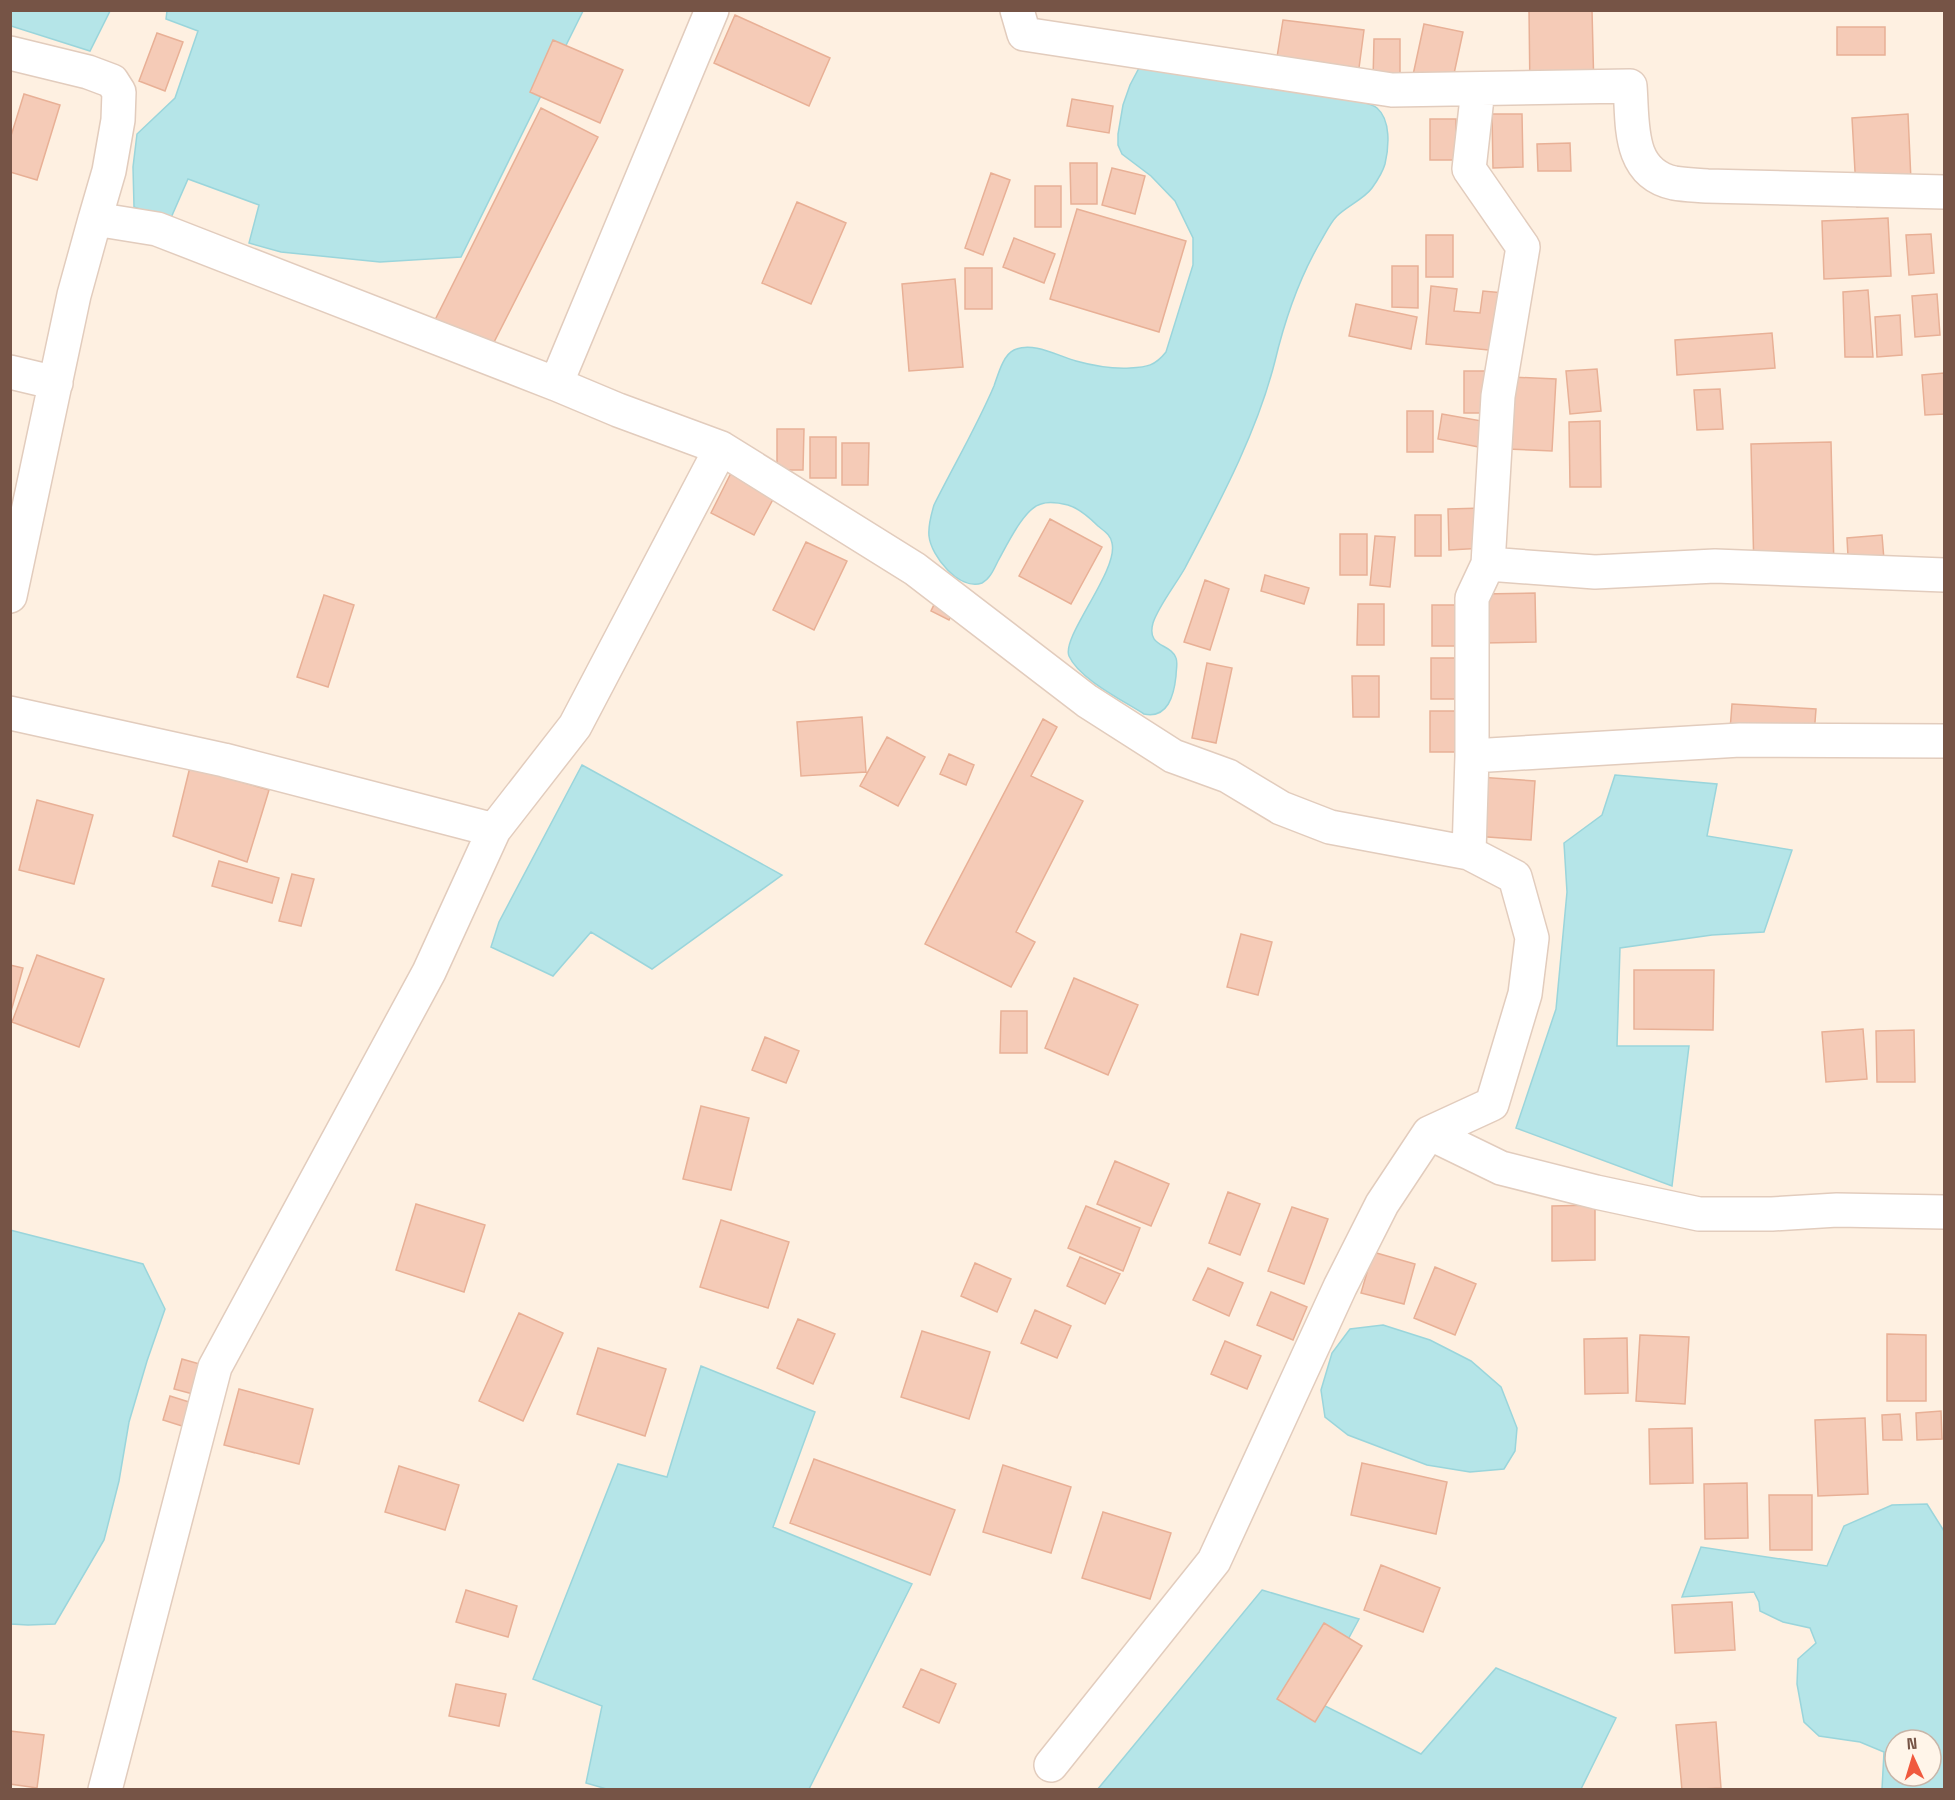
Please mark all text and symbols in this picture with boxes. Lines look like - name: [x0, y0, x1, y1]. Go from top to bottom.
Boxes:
- north arrow: [1883, 1728, 1943, 1788]
- text: N: [1906, 1733, 1918, 1754]

